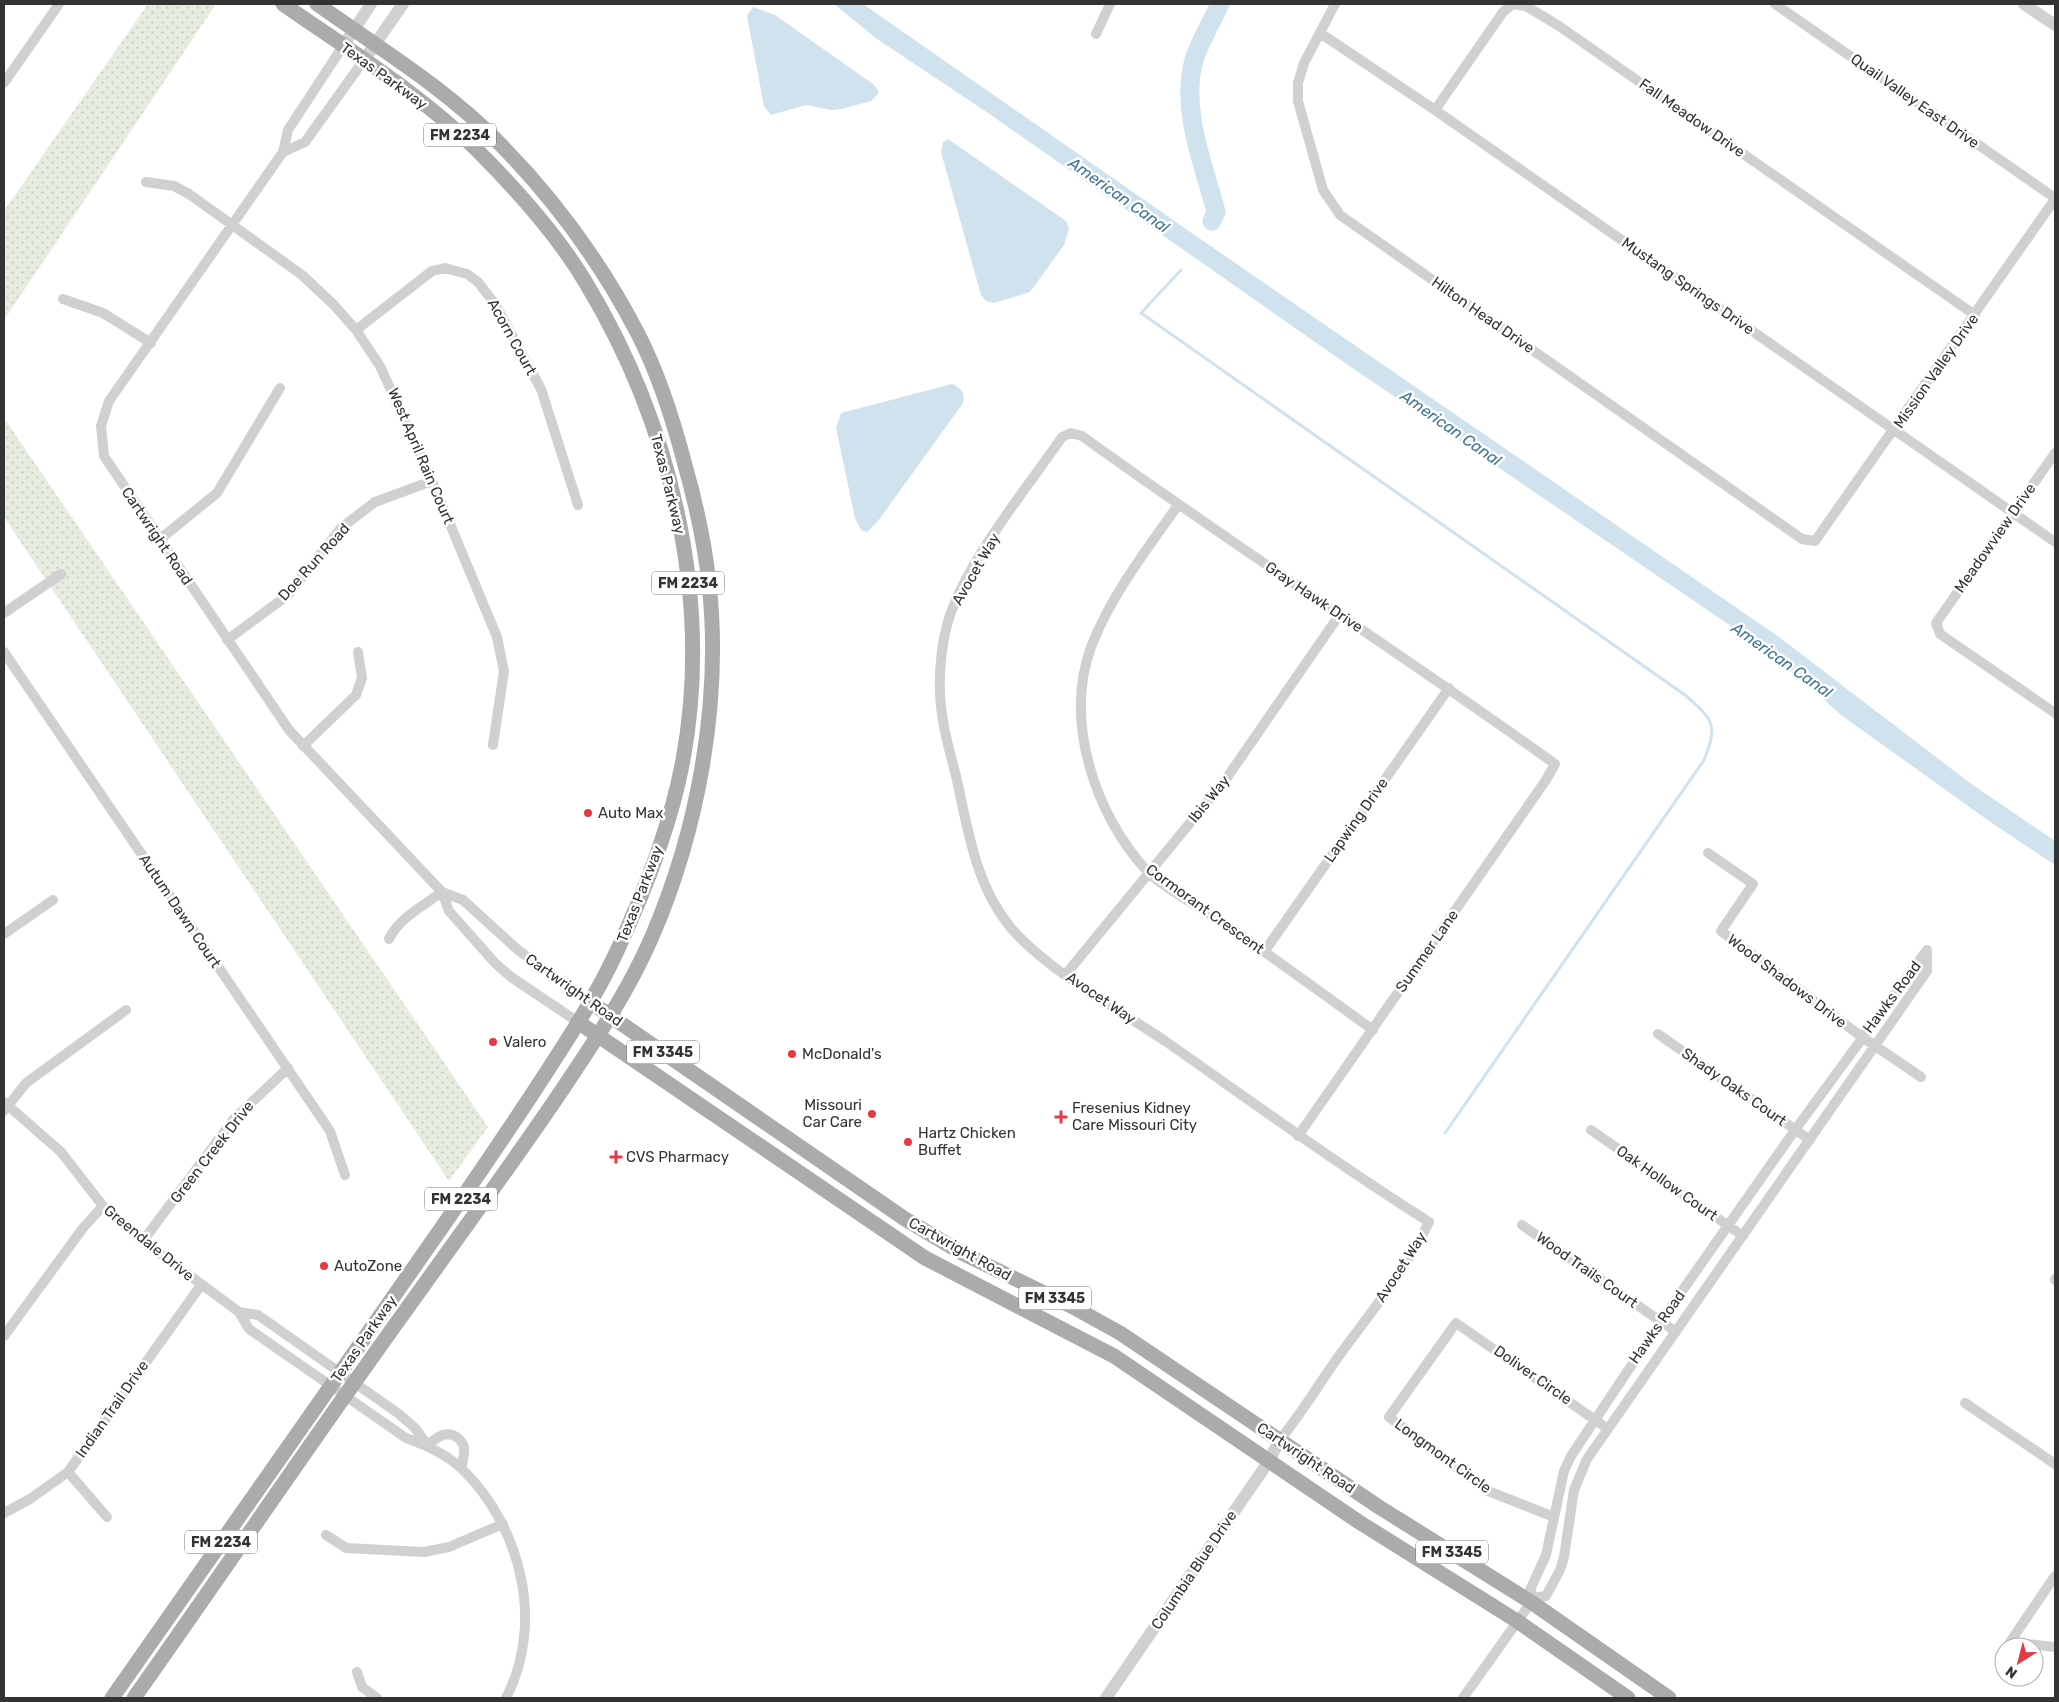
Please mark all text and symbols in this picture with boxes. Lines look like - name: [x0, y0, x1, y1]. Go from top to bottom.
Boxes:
- street label: Texas Parkway: [337, 39, 431, 113]
- street label: Quail Valley East Drive: [1847, 50, 1983, 152]
- street label: Fall Meadow Drive: [1636, 75, 1748, 161]
- road number: FM 2234: [424, 124, 496, 146]
- water label: American Canal: [1064, 153, 1174, 237]
- street label: Mustang Springs Drive: [1618, 233, 1758, 339]
- street label: Hilton Head Drive: [1428, 273, 1538, 357]
- street label: Acorn Court: [484, 296, 540, 378]
- street label: Mission Valley Drive: [1890, 310, 1982, 432]
- street label: West April Rain Court: [384, 385, 458, 527]
- water label: American Canal: [1396, 386, 1506, 470]
- street label: Texas Parkway: [647, 432, 689, 536]
- street label: Meadowview Drive: [1950, 480, 2040, 596]
- street label: Cartwright Road: [118, 484, 196, 588]
- street label: Doe Run Road: [274, 519, 354, 605]
- street label: Avocet Way: [948, 530, 1004, 608]
- street label: Gray Hawk Drive: [1262, 558, 1366, 636]
- road number: FM 2234: [652, 572, 724, 594]
- water label: American Canal: [1727, 618, 1837, 702]
- street label: Ibis Way: [1184, 772, 1234, 826]
- street label: Lapwing Drive: [1320, 774, 1392, 866]
- place label: Auto Max: [598, 804, 663, 822]
- marker: Auto Max: [582, 807, 594, 819]
- street label: Texas Parkway: [613, 843, 667, 945]
- street label: Autum Dawn Court: [135, 851, 225, 971]
- street label: Cormorant Crescent: [1142, 860, 1268, 958]
- street label: Summer Lane: [1392, 906, 1462, 996]
- street label: Wood Shadows Drive: [1724, 930, 1850, 1032]
- street label: Cartwright Road: [522, 950, 626, 1030]
- street label: Hawks Road: [1859, 957, 1925, 1037]
- street label: Avocet Way: [1063, 968, 1139, 1028]
- place label: Valero: [503, 1033, 546, 1051]
- marker: Valero: [487, 1036, 499, 1048]
- road number: FM 3345: [627, 1040, 699, 1064]
- street label: Shady Oaks Court: [1678, 1044, 1790, 1130]
- place label: McDonald's: [802, 1045, 882, 1063]
- marker: McDonald's: [786, 1048, 798, 1060]
- place label: Missouri Car Care: [802, 1096, 862, 1131]
- street label: Green Creek Drive: [166, 1097, 258, 1207]
- place label: Fresenius Kidney Care Missouri City: [1072, 1099, 1197, 1134]
- marker: Missouri Car Care: [866, 1108, 878, 1120]
- marker: Fresenius Kidney Care Missouri City: [1054, 1110, 1068, 1124]
- place label: Hartz Chicken Buffet: [918, 1124, 1016, 1159]
- marker: Hartz Chicken Buffet: [902, 1136, 914, 1148]
- street label: Oak Hollow Court: [1613, 1141, 1721, 1225]
- place label: CVS Pharmacy: [626, 1148, 729, 1166]
- marker: CVS Pharmacy: [610, 1151, 622, 1163]
- road number: FM 2234: [425, 1188, 497, 1210]
- street label: Greendale Drive: [100, 1201, 198, 1285]
- street label: Cartwright Road: [906, 1213, 1014, 1285]
- street label: Avocet Way: [1372, 1228, 1430, 1306]
- street label: Wood Trails Court: [1533, 1228, 1642, 1312]
- place label: AutoZone: [334, 1257, 402, 1275]
- marker: AutoZone: [318, 1260, 330, 1272]
- road number: FM 3345: [1019, 1286, 1091, 1310]
- street label: Hawks Road: [1625, 1287, 1689, 1367]
- street label: Texas Parkway: [327, 1292, 401, 1386]
- street label: Doliver Circle: [1490, 1341, 1576, 1409]
- street label: Indian Trail Drive: [72, 1357, 152, 1461]
- street label: Longmont Circle: [1391, 1415, 1495, 1497]
- street label: Cartwright Road: [1254, 1419, 1358, 1497]
- street label: Columbia Blue Drive: [1147, 1507, 1241, 1633]
- road number: FM 2234: [185, 1530, 257, 1554]
- road number: FM 3345: [1416, 1540, 1488, 1564]
- north arrow: [1994, 1637, 2044, 1687]
- text: N: [2003, 1662, 2021, 1682]

